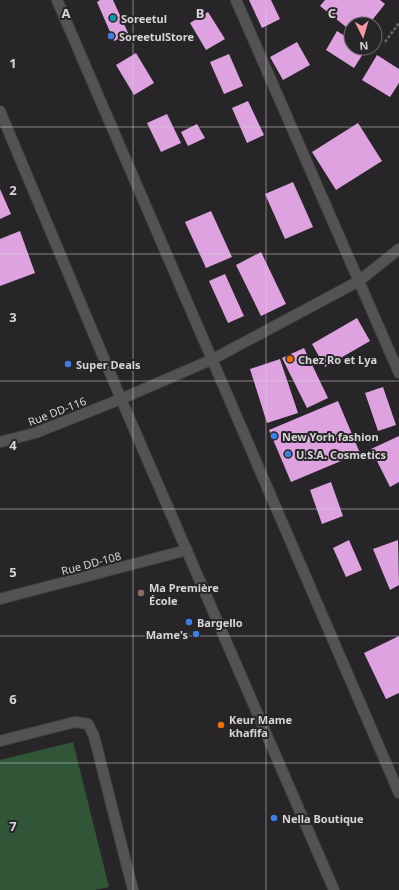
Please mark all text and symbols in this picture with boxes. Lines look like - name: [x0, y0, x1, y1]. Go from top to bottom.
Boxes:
- text: A: [62, 4, 71, 22]
- text: B: [196, 4, 204, 22]
- text: C: [328, 4, 336, 22]
- place label: Soreetul: [121, 11, 167, 26]
- marker: Soreetul: [108, 13, 118, 23]
- north arrow: [343, 16, 383, 56]
- place label: SoreetulStore: [119, 29, 194, 44]
- marker: SoreetulStore: [106, 31, 116, 41]
- text: N: [359, 39, 369, 54]
- text: 1: [9, 54, 17, 72]
- text: 2: [9, 181, 17, 199]
- text: 3: [9, 308, 17, 326]
- place label: Chez Ro et Lya: [298, 352, 377, 367]
- marker: Chez Ro et Lya: [285, 354, 295, 364]
- place label: Super Deals: [76, 357, 141, 372]
- marker: Super Deals: [63, 359, 73, 369]
- street label: Rue DD-116: [26, 393, 88, 429]
- place label: New Yorh fashion: [282, 429, 379, 444]
- marker: New Yorh fashion: [269, 431, 279, 441]
- text: 4: [9, 436, 17, 454]
- place label: U.S.A. Cosmetics: [296, 447, 386, 462]
- marker: U.S.A. Cosmetics: [283, 449, 293, 459]
- street label: Rue DD-108: [60, 548, 122, 578]
- text: 5: [9, 563, 17, 581]
- place label: Ma Première École: [149, 580, 219, 608]
- marker: Ma Première École: [136, 588, 146, 598]
- place label: Bargello: [197, 615, 243, 630]
- marker: Bargello: [184, 617, 194, 627]
- place label: Mame's: [146, 627, 188, 642]
- marker: Mame's: [191, 629, 201, 639]
- text: 6: [9, 690, 17, 708]
- place label: Keur Mame khafifa: [229, 712, 292, 740]
- marker: Keur Mame khafifa: [216, 720, 226, 730]
- place label: Nella Boutique: [282, 811, 364, 826]
- marker: Nella Boutique: [269, 813, 279, 823]
- text: 7: [9, 817, 17, 835]

